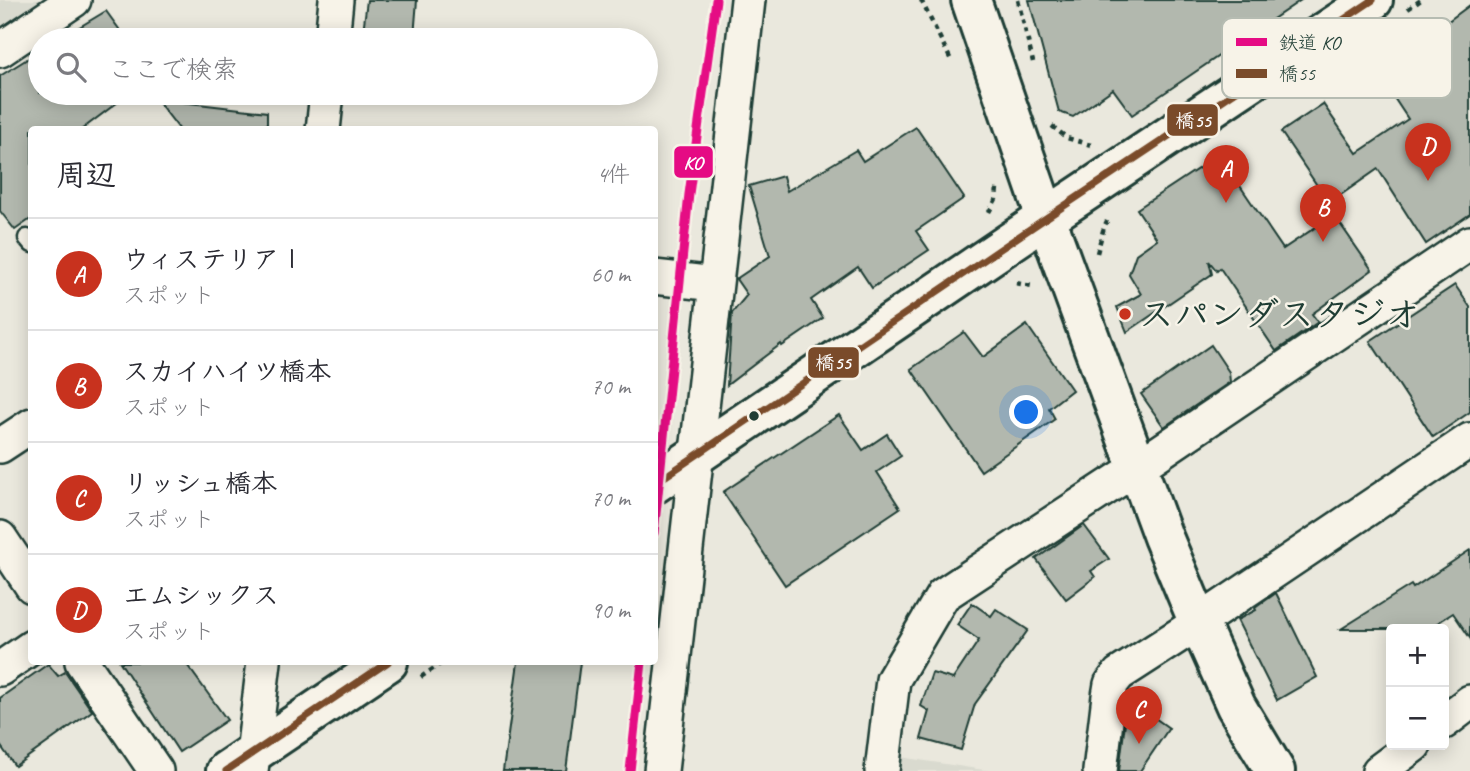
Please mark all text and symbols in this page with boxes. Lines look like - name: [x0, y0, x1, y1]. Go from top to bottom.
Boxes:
- legend: [1222, 18, 1452, 98]
- search box: [28, 28, 658, 105]
- text: 鉄道 KO: [1279, 31, 1343, 55]
- icon: search: [52, 48, 90, 86]
- text: ここで検索: [108, 53, 238, 86]
- text: 橋55: [1279, 62, 1317, 86]
- line badge: 橋55: [1166, 103, 1219, 137]
- text: 橋55: [1175, 109, 1212, 133]
- pin: D: [1405, 123, 1451, 181]
- line badge: KO: [673, 145, 714, 179]
- pin: A: [1203, 145, 1249, 203]
- text: KO: [683, 151, 705, 175]
- text: 周辺: [56, 156, 116, 194]
- text: 4件: [597, 160, 630, 189]
- pin: B: [1300, 184, 1346, 242]
- text: ウィステリアⅠ: [123, 243, 305, 276]
- text: A: [73, 260, 85, 289]
- text: 60 m: [591, 260, 630, 289]
- text: スポット: [123, 281, 215, 310]
- place label: スパンダスタジオ: [1139, 292, 1420, 337]
- marker: スパンダスタジオ: [1117, 306, 1133, 322]
- line badge: 橋55: [807, 346, 860, 379]
- text: 橋55: [815, 351, 852, 375]
- text: スカイハイツ橋本: [123, 355, 331, 388]
- text: B: [73, 372, 85, 401]
- text: 70 m: [591, 372, 630, 401]
- text: スポット: [123, 393, 215, 422]
- your location: [1009, 395, 1043, 429]
- unlabelled marker: [747, 409, 761, 423]
- text: リッシュ橋本: [123, 467, 277, 500]
- text: C: [74, 484, 84, 513]
- text: 70 m: [591, 484, 630, 513]
- text: スポット: [123, 505, 215, 534]
- text: エムシックス: [123, 579, 279, 612]
- text: D: [72, 596, 86, 625]
- text: 90 m: [591, 596, 630, 625]
- text: スポット: [123, 617, 215, 646]
- map controls: [1386, 624, 1449, 750]
- button: +: [1386, 624, 1449, 687]
- pin: C: [1116, 686, 1162, 744]
- button: −: [1386, 687, 1449, 750]

